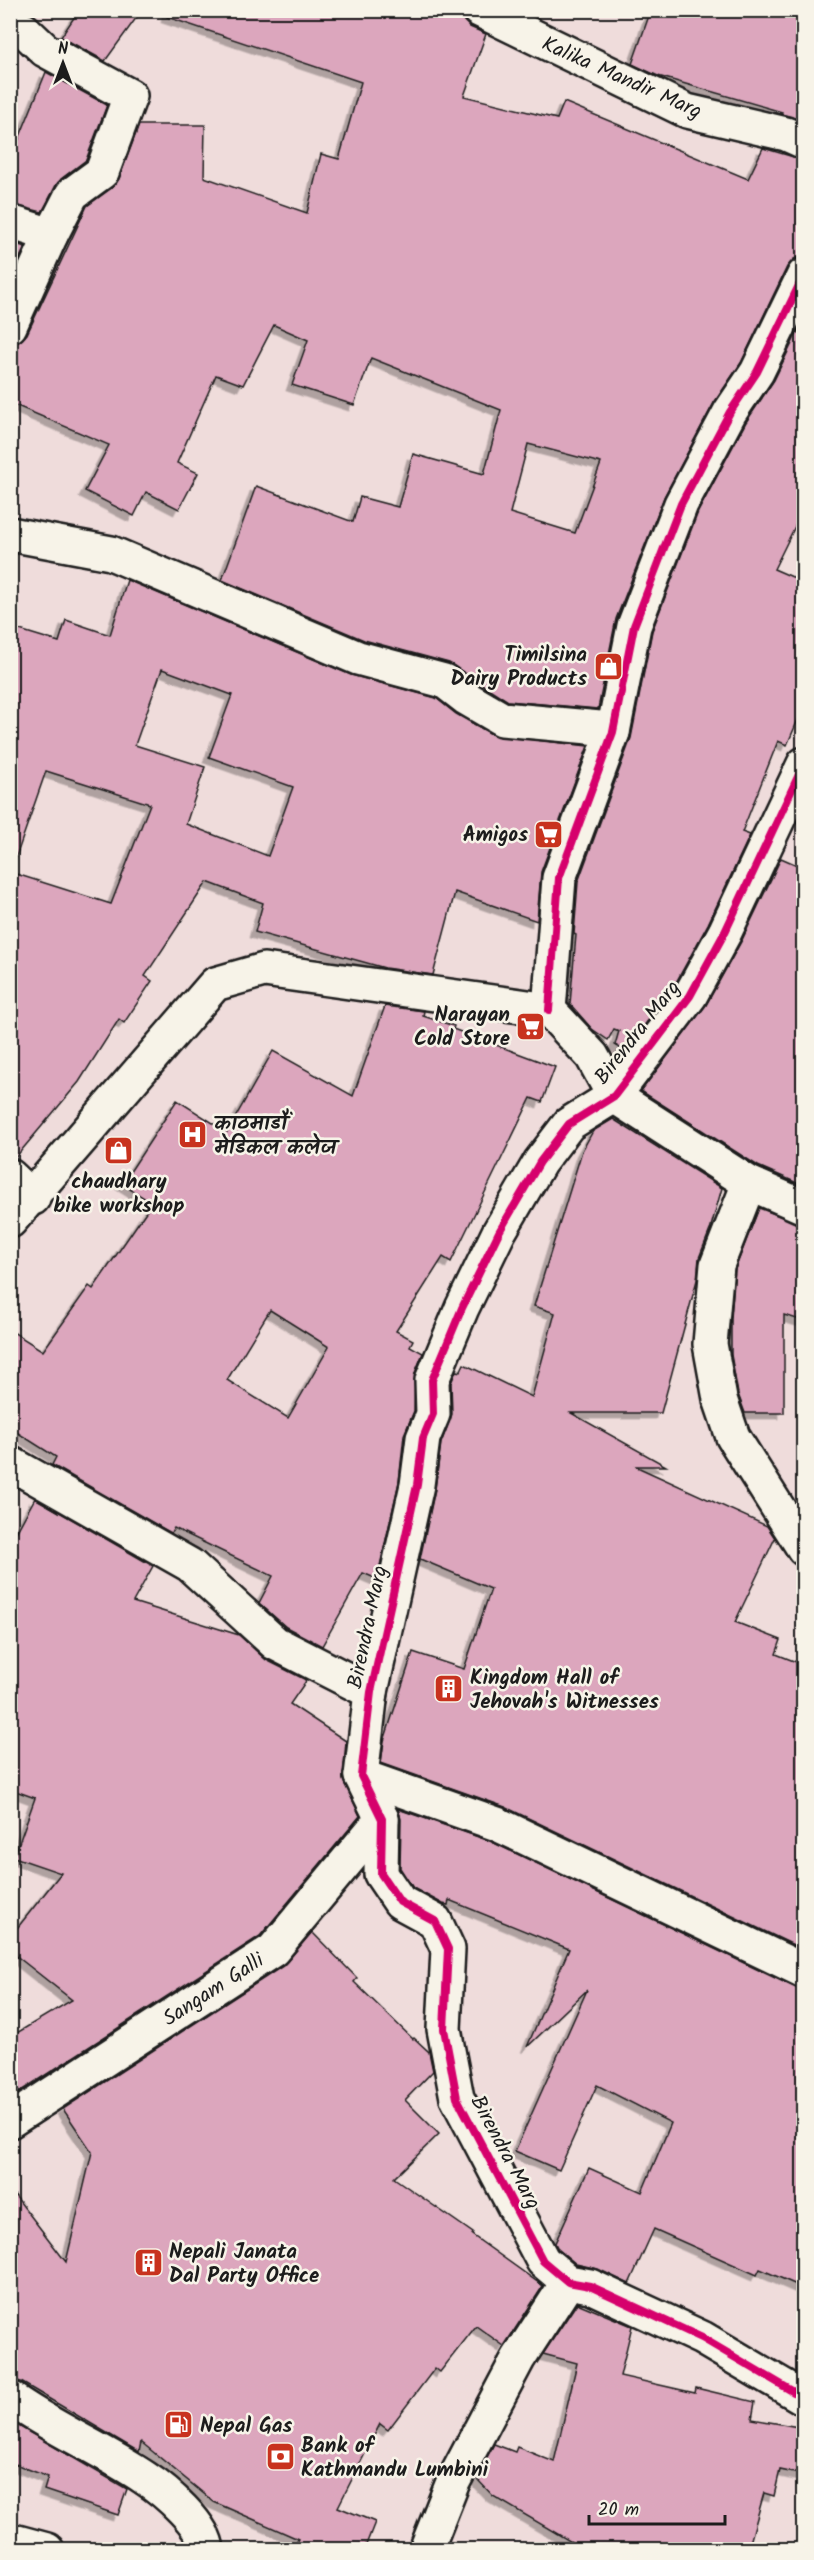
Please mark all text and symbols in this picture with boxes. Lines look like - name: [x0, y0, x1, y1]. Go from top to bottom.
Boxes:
- street label: Kalika Mandir Marg: [536, 28, 707, 128]
- north arrow: [33, 33, 93, 93]
- text: N: [58, 37, 68, 62]
- place label: Timilsina Dairy Products: [450, 639, 587, 696]
- shop icon: Timilsina Dairy Products: [592, 650, 624, 682]
- supermarket icon: Amigos: [533, 818, 565, 850]
- place label: Amigos: [463, 819, 528, 852]
- street label: Birendra Marg: [587, 974, 690, 1092]
- place label: Narayan Cold Store: [414, 999, 510, 1056]
- supermarket icon: Narayan Cold Store: [515, 1010, 547, 1042]
- place label: काठमाडौं मेडिकल कलेज: [214, 1108, 341, 1165]
- hospital icon: काठमाडौं मेडिकल कलेज: [177, 1119, 209, 1151]
- shop icon: chaudhary bike workshop: [103, 1134, 135, 1166]
- place label: chaudhary bike workshop: [54, 1166, 185, 1223]
- street label: Birendra Marg: [339, 1563, 398, 1692]
- place label: Kingdom Hall of Jehovah's Witnesses: [470, 1662, 659, 1719]
- building icon: Kingdom Hall of Jehovah's Witnesses: [433, 1673, 465, 1705]
- street label: Sangam Galli: [157, 1945, 272, 2035]
- street label: Birendra Marg: [461, 2090, 549, 2216]
- place label: Nepali Janata Dal Party Office: [169, 2236, 319, 2293]
- building icon: Nepali Janata Dal Party Office: [132, 2247, 164, 2279]
- fuel station icon: Nepal Gas: [163, 2409, 195, 2441]
- place label: Nepal Gas: [200, 2410, 292, 2443]
- place label: Bank of Kathmandu Lumbini: [301, 2430, 489, 2487]
- bank icon: Bank of Kathmandu Lumbini: [264, 2441, 296, 2473]
- scale bar: [589, 2488, 726, 2526]
- text: 20 m: [598, 2496, 639, 2525]

